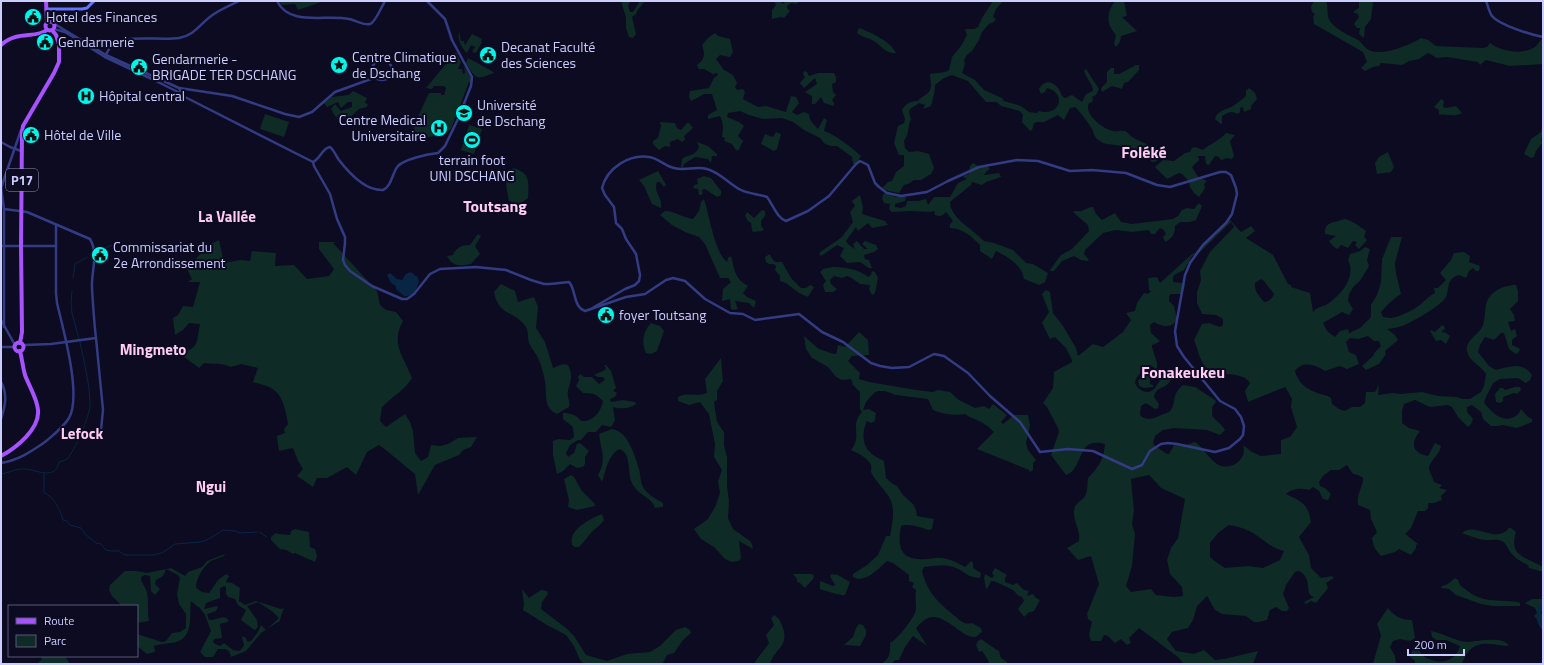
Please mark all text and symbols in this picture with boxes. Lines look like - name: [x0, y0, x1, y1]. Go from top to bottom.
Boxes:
- place label: Hotel des Finances: [46, 6, 157, 27]
- public building icon: Hotel des Finances: [23, 7, 43, 27]
- place label: Gendarmerie: [58, 31, 134, 52]
- public building icon: Gendarmerie: [35, 32, 55, 52]
- place label: Decanat Faculté des Sciences: [501, 36, 595, 73]
- public building icon: Decanat Faculté des Sciences: [478, 45, 498, 65]
- place label: Centre Climatique de Dschang: [352, 46, 456, 83]
- place label: Gendarmerie - BRIGADE TER DSCHANG: [152, 48, 296, 85]
- place icon: Centre Climatique de Dschang: [329, 55, 349, 75]
- public building icon: Gendarmerie - BRIGADE TER DSCHANG: [129, 57, 149, 77]
- place label: Hôpital central: [99, 85, 185, 106]
- hospital icon: Hôpital central: [76, 86, 96, 106]
- place label: Université de Dschang: [477, 94, 545, 131]
- school or university icon: Université de Dschang: [454, 103, 474, 123]
- place label: Centre Medical Universitaire: [339, 109, 426, 146]
- hospital icon: Centre Medical Universitaire: [429, 118, 449, 138]
- place label: Hôtel de Ville: [44, 124, 121, 145]
- public building icon: Hôtel de Ville: [21, 125, 41, 145]
- sports icon: terrain foot UNI DSCHANG: [462, 130, 482, 150]
- district label: Foléké: [1121, 140, 1167, 164]
- place label: terrain foot UNI DSCHANG: [429, 149, 515, 186]
- road number: P17: [6, 169, 38, 191]
- district label: Toutsang: [463, 194, 527, 218]
- district label: La Vallée: [198, 205, 256, 228]
- place label: Commissariat du 2e Arrondissement: [113, 236, 226, 273]
- public building icon: Commissariat du 2e Arrondissement: [90, 245, 110, 265]
- place label: foyer Toutsang: [619, 304, 706, 325]
- public building icon: foyer Toutsang: [596, 305, 616, 325]
- district label: Mingmeto: [120, 338, 186, 361]
- district label: Fonakeukeu: [1141, 360, 1225, 384]
- district label: Lefock: [61, 422, 103, 445]
- district label: Ngui: [196, 475, 226, 498]
- legend: [8, 605, 138, 657]
- text: Route: [44, 611, 74, 630]
- text: Parc: [44, 631, 66, 650]
- scale bar: [1408, 631, 1464, 657]
- text: 200 m: [1414, 635, 1447, 654]

